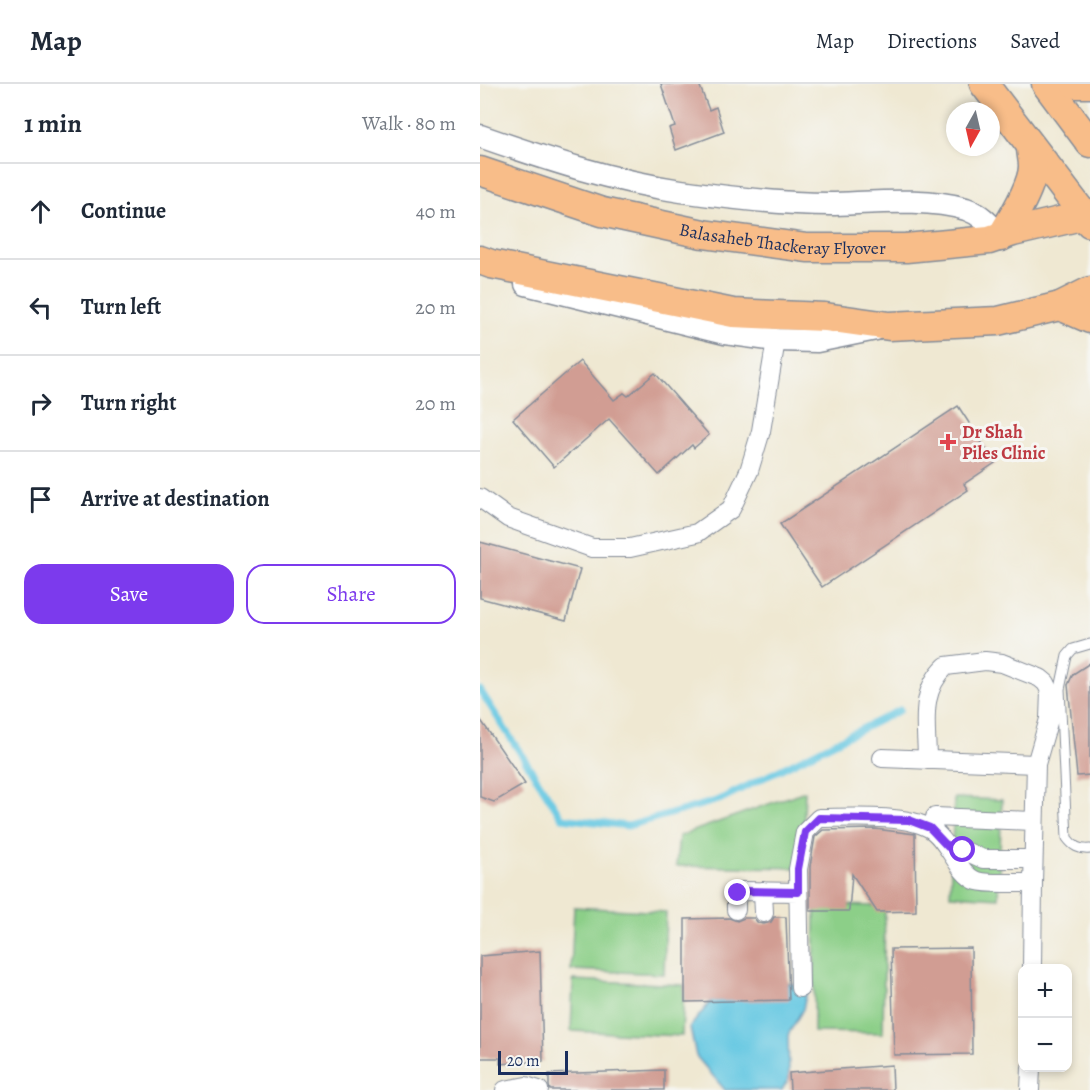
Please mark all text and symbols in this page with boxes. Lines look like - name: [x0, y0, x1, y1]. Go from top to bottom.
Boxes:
- text: Map: [30, 22, 82, 60]
- text: Map: [816, 27, 854, 55]
- text: Directions: [887, 27, 977, 55]
- text: Saved: [1010, 27, 1060, 55]
- north arrow: [946, 102, 1000, 156]
- text: 1 min: [24, 106, 82, 141]
- text: Walk · 80 m: [362, 110, 456, 137]
- icon: ahead: [24, 195, 57, 228]
- text: Continue: [81, 196, 166, 226]
- text: 40 m: [416, 198, 456, 225]
- street label: Balasaheb Thackeray Flyover: [677, 217, 886, 260]
- icon: left: [24, 291, 57, 324]
- text: Turn left: [81, 292, 161, 322]
- text: 20 m: [415, 294, 456, 321]
- icon: right: [24, 387, 57, 420]
- text: Turn right: [81, 388, 177, 418]
- text: 20 m: [415, 390, 456, 417]
- place label: Dr Shah Piles Clinic: [962, 420, 1046, 465]
- marker: Dr Shah Piles Clinic: [939, 433, 957, 451]
- icon: arrive: [24, 483, 57, 516]
- text: Arrive at destination: [81, 484, 270, 514]
- button: Save: [24, 564, 234, 624]
- button: Share: [246, 564, 456, 624]
- route start: [949, 836, 975, 862]
- route end: [724, 879, 750, 905]
- map controls: [1018, 964, 1072, 1072]
- button: +: [1018, 964, 1072, 1018]
- button: −: [1018, 1018, 1072, 1072]
- scale bar: [498, 1048, 568, 1076]
- text: 20 m: [507, 1050, 540, 1072]

